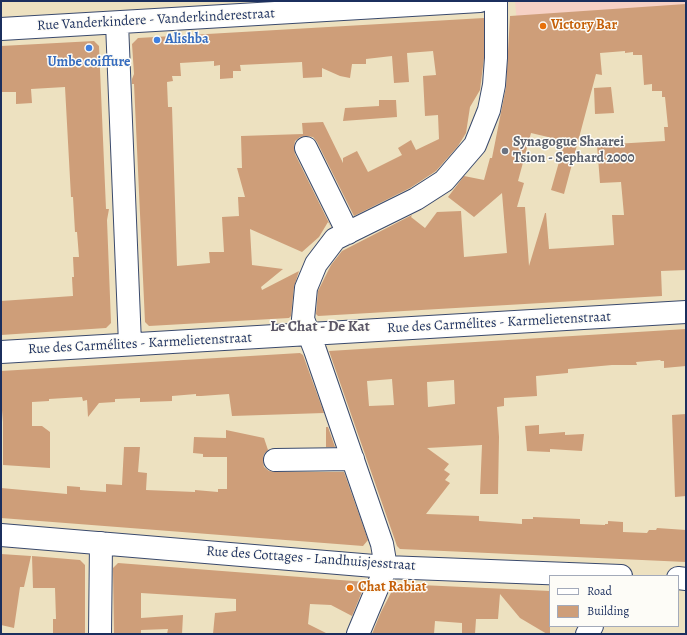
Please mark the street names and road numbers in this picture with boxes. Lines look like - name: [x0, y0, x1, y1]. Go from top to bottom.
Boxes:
- street label: Rue Vanderkindere - Vanderkinderestraat: [37, 5, 275, 35]
- street label: Rue des Carmélites - Karmelietenstraat: [387, 309, 611, 337]
- street label: Rue des Carmélites - Karmelietenstraat: [28, 330, 252, 358]
- street label: Rue des Cottages - Landhuisjesstraat: [206, 543, 416, 575]

